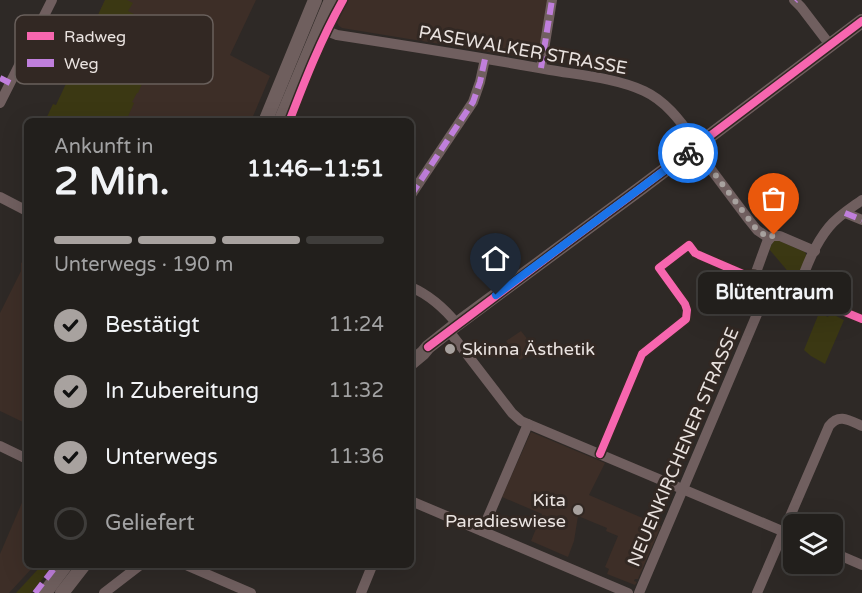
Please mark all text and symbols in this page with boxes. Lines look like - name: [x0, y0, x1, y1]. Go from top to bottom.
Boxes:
- legend: [15, 15, 213, 84]
- street label: PASEWALKER STRASSE: [417, 21, 629, 79]
- text: Radweg: [64, 27, 126, 47]
- text: Weg: [64, 54, 99, 74]
- courier: [658, 123, 718, 183]
- text: Ankunft in: [54, 135, 153, 159]
- icon: bike: [672, 137, 705, 170]
- text: 11:46–11:51: [247, 156, 384, 182]
- text: 2 Min.: [54, 158, 170, 205]
- pin: [748, 173, 799, 235]
- icon: bag: [757, 182, 790, 215]
- pin: [470, 233, 521, 295]
- icon: home: [479, 242, 512, 275]
- text: Unterwegs · 190 m: [54, 253, 233, 277]
- callout: Blütentraum: [698, 271, 850, 313]
- text: Blütentraum: [715, 281, 834, 305]
- icon: check: [54, 309, 87, 342]
- text: Bestätigt: [105, 312, 200, 338]
- text: 11:24: [329, 313, 384, 337]
- street label: NEUENKIRCHENER STRASSE: [623, 324, 743, 570]
- place label: Skinna Ästhetik: [462, 338, 595, 360]
- marker: Skinna Ästhetik: [443, 342, 457, 356]
- icon: check: [54, 375, 87, 408]
- text: In Zubereitung: [105, 378, 259, 404]
- text: 11:32: [329, 379, 384, 403]
- icon: check: [54, 441, 87, 474]
- text: Unterwegs: [105, 444, 218, 470]
- text: 11:36: [329, 445, 384, 469]
- place label: Kita Paradieswiese: [445, 489, 566, 532]
- marker: Kita Paradieswiese: [571, 503, 585, 517]
- text: Geliefert: [105, 510, 195, 536]
- map controls: [783, 514, 843, 574]
- button: layers: [783, 514, 843, 574]

